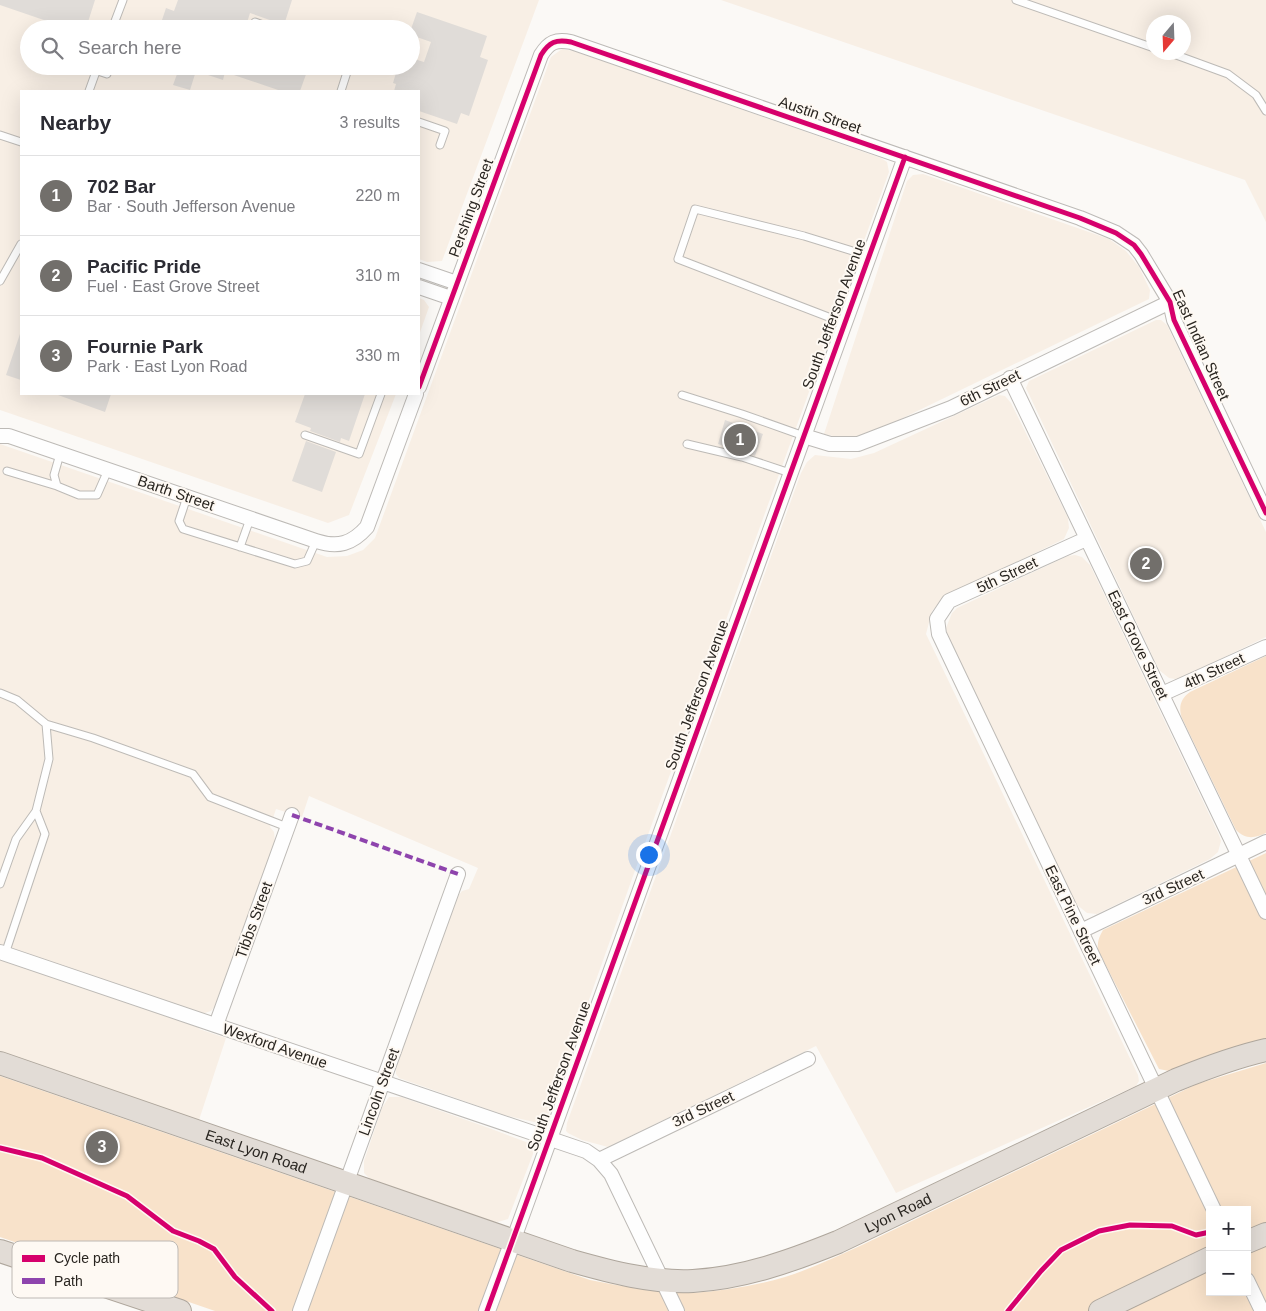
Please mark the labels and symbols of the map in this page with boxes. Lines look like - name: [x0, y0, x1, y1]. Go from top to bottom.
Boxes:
- north arrow: [1146, 15, 1191, 60]
- street label: Austin Street: [777, 93, 864, 137]
- street label: Pershing Street: [445, 156, 496, 259]
- street label: South Jefferson Avenue: [798, 236, 869, 391]
- street label: East Indian Street: [1169, 287, 1234, 403]
- street label: 6th Street: [957, 365, 1023, 409]
- pin: 1: [724, 421, 756, 459]
- street label: Barth Street: [136, 471, 218, 514]
- pin: 2: [1130, 545, 1162, 583]
- street label: 5th Street: [974, 553, 1041, 596]
- street label: East Grove Street: [1105, 587, 1173, 703]
- street label: South Jefferson Avenue: [661, 617, 732, 772]
- street label: 4th Street: [1181, 649, 1248, 692]
- your location: [636, 842, 662, 868]
- street label: East Pine Street: [1042, 862, 1105, 968]
- street label: 3rd Street: [1139, 865, 1207, 908]
- street label: Tibbs Street: [232, 878, 276, 960]
- street label: South Jefferson Avenue: [523, 998, 594, 1153]
- street label: Wexford Avenue: [221, 1020, 330, 1071]
- street label: Lincoln Street: [355, 1045, 402, 1138]
- street label: 3rd Street: [669, 1087, 737, 1130]
- street label: East Lyon Road: [203, 1126, 309, 1177]
- pin: 3: [86, 1128, 118, 1166]
- street label: Lyon Road: [862, 1190, 934, 1236]
- legend: [12, 1241, 178, 1298]
- text: Cycle path: [54, 1250, 120, 1266]
- text: Path: [54, 1273, 83, 1289]

